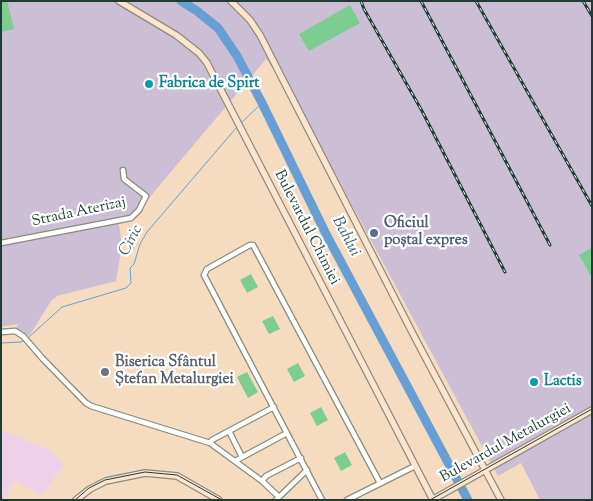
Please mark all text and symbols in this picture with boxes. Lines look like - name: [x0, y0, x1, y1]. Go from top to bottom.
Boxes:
- place label: Fabrica de Spirt: [159, 75, 259, 93]
- marker: Fabrica de Spirt: [143, 78, 155, 90]
- street label: Bulevardul Chimiei: [269, 168, 343, 288]
- street label: Strada Aterizaj: [30, 194, 128, 232]
- water label: Bahlui: [327, 214, 363, 260]
- place label: Oficiul poștal expres: [384, 215, 468, 250]
- water label: Ciric: [116, 222, 148, 260]
- marker: Oficiul poștal expres: [368, 227, 380, 239]
- place label: Biserica Sfântul Ștefan Metalurgiei: [115, 354, 234, 389]
- marker: Biserica Sfântul Ștefan Metalurgiei: [99, 366, 111, 378]
- place label: Lactis: [544, 373, 582, 391]
- marker: Lactis: [528, 376, 540, 388]
- street label: Bulevardul Metalurgiei: [437, 400, 575, 488]

